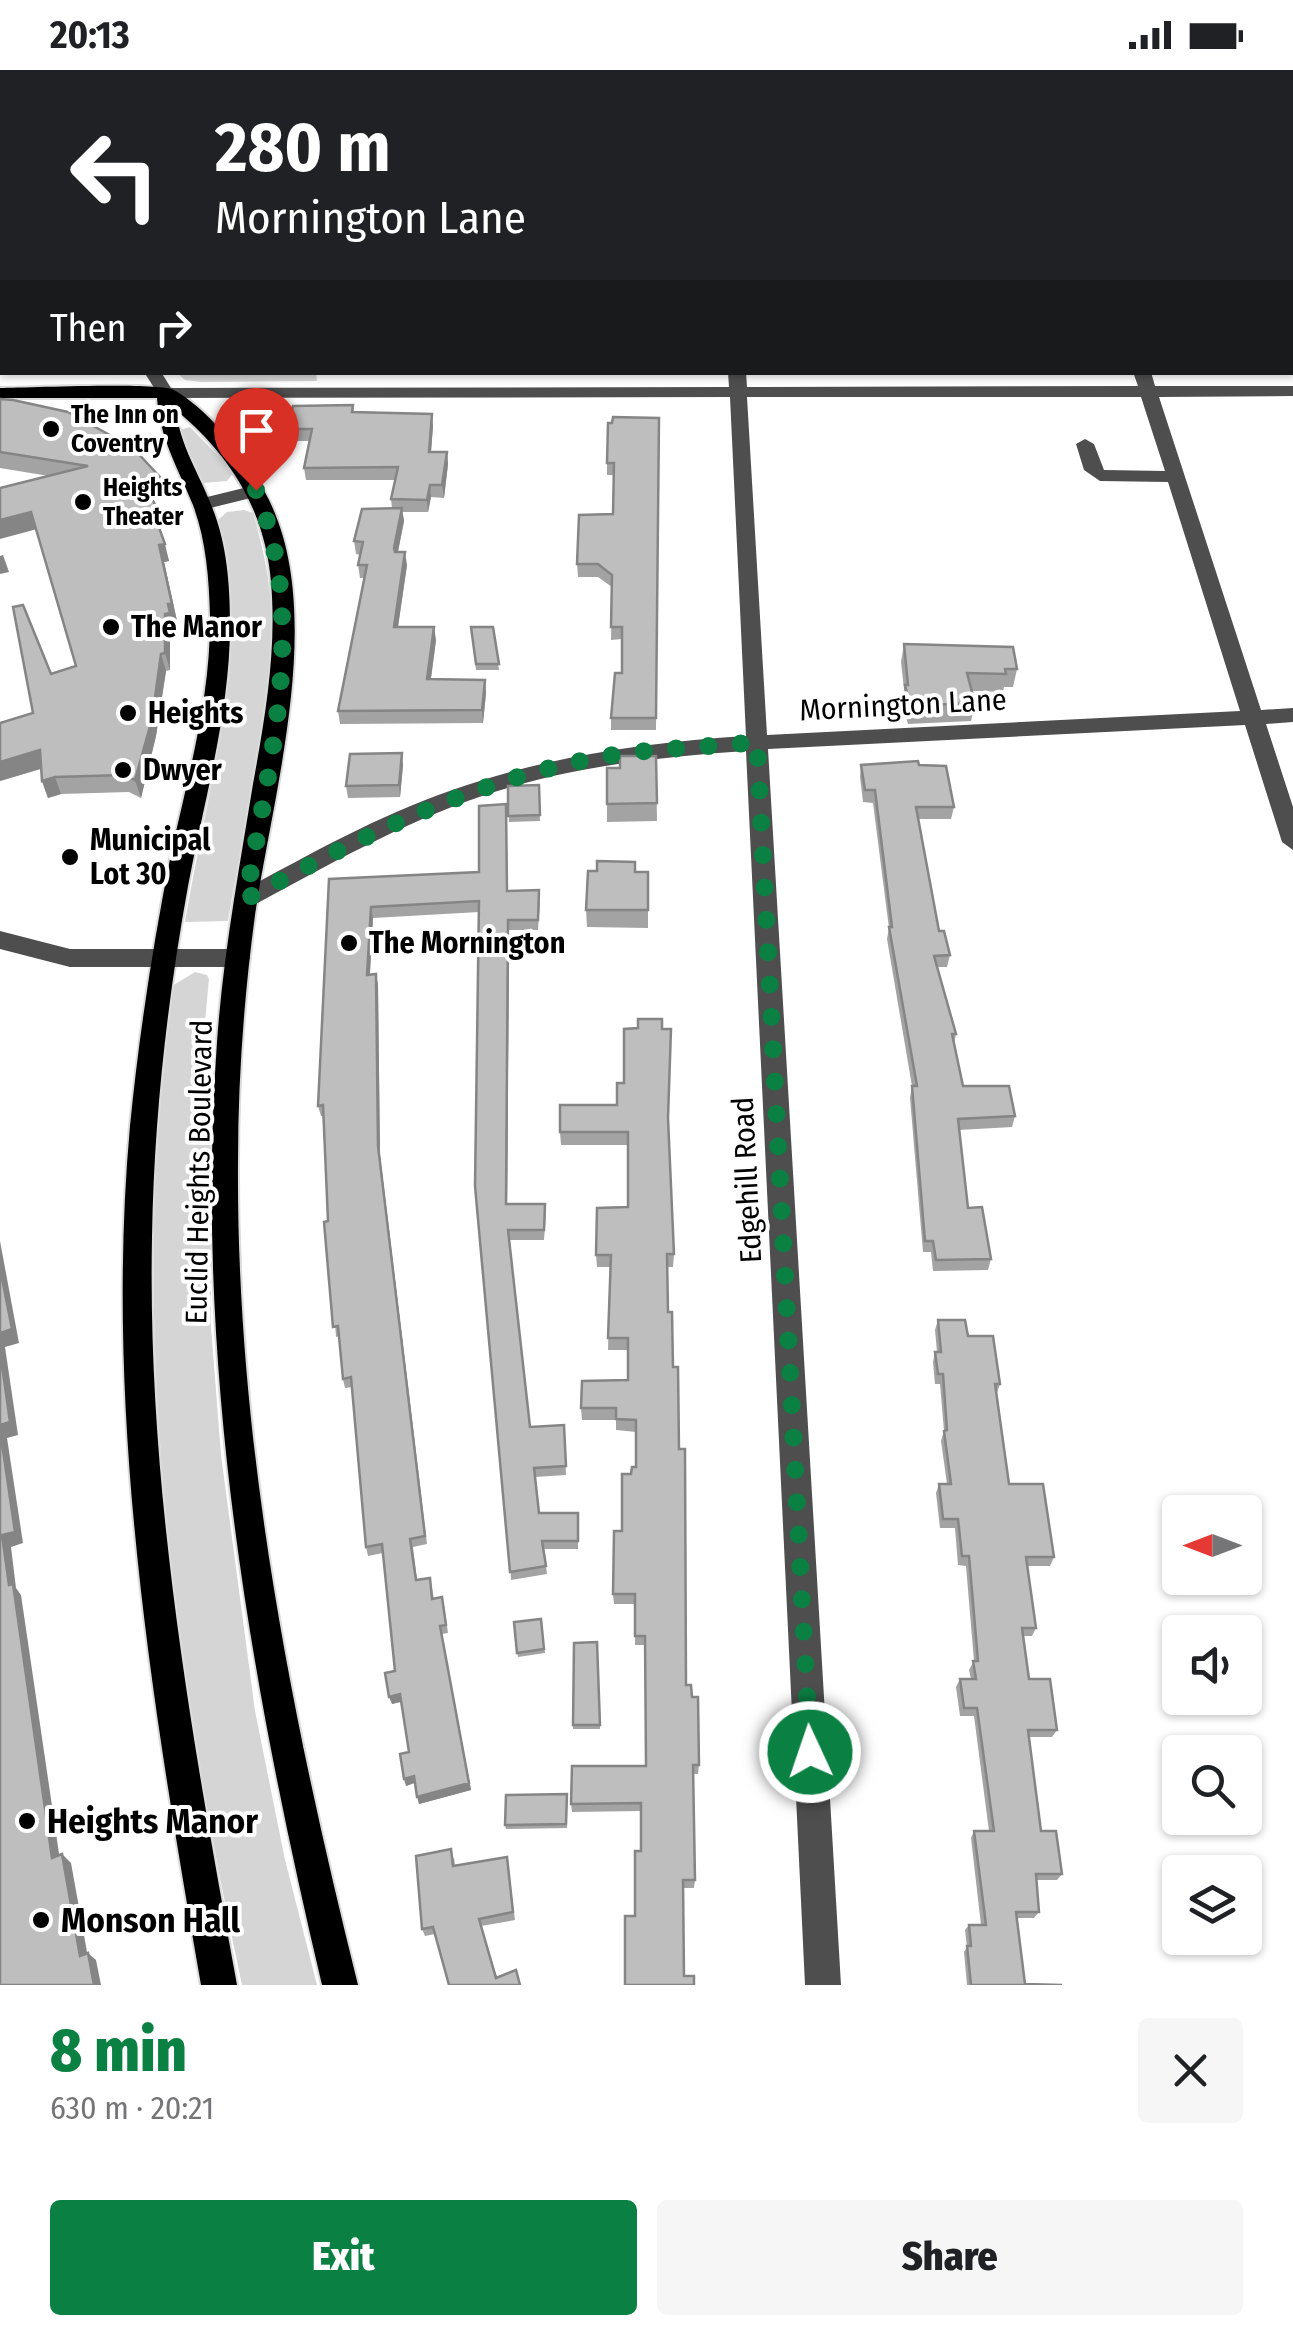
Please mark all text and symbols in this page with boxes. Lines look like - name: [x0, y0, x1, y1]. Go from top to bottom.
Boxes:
- text: 20:13: [50, 12, 130, 58]
- text: 280 m: [215, 106, 391, 190]
- icon: left: [50, 110, 180, 240]
- text: Mornington Lane: [215, 191, 526, 245]
- icon: right: [146, 300, 201, 355]
- text: Then: [50, 305, 126, 351]
- pin: [214, 388, 299, 491]
- place label: The Inn on Coventry: [71, 400, 179, 459]
- icon: arrive: [229, 403, 284, 458]
- marker: The Inn on Coventry: [40, 418, 62, 440]
- place label: Heights Theater: [103, 473, 184, 532]
- marker: Heights Theater: [72, 491, 94, 513]
- place label: The Manor: [131, 609, 263, 645]
- marker: The Manor: [100, 616, 122, 638]
- street label: Mornington Lane: [799, 682, 1007, 728]
- place label: Heights: [148, 695, 243, 731]
- marker: Heights: [117, 702, 139, 724]
- place label: Dwyer: [143, 752, 223, 788]
- marker: Dwyer: [112, 759, 134, 781]
- place label: Municipal Lot 30: [90, 822, 211, 892]
- marker: Municipal Lot 30: [59, 846, 81, 868]
- place label: The Mornington: [369, 925, 565, 961]
- marker: The Mornington: [338, 932, 360, 954]
- street label: Euclid Heights Boulevard: [178, 1019, 220, 1325]
- street label: Edgehill Road: [725, 1096, 769, 1264]
- north arrow: [1162, 1495, 1262, 1595]
- map controls: [1162, 1495, 1262, 1955]
- button: sound: [1162, 1615, 1262, 1715]
- position arrow: [758, 1700, 862, 1804]
- button: search: [1162, 1735, 1262, 1835]
- place label: Heights Manor: [47, 1800, 258, 1842]
- marker: Heights Manor: [16, 1810, 38, 1832]
- button: layers: [1162, 1855, 1262, 1955]
- place label: Monson Hall: [61, 1899, 241, 1941]
- marker: Monson Hall: [30, 1909, 52, 1931]
- text: 8 min: [50, 2015, 187, 2087]
- button: close: [1138, 2018, 1243, 2123]
- text: 630 m · 20:21: [50, 2089, 214, 2127]
- button: Exit: [50, 2200, 637, 2315]
- button: Share: [657, 2200, 1243, 2315]

